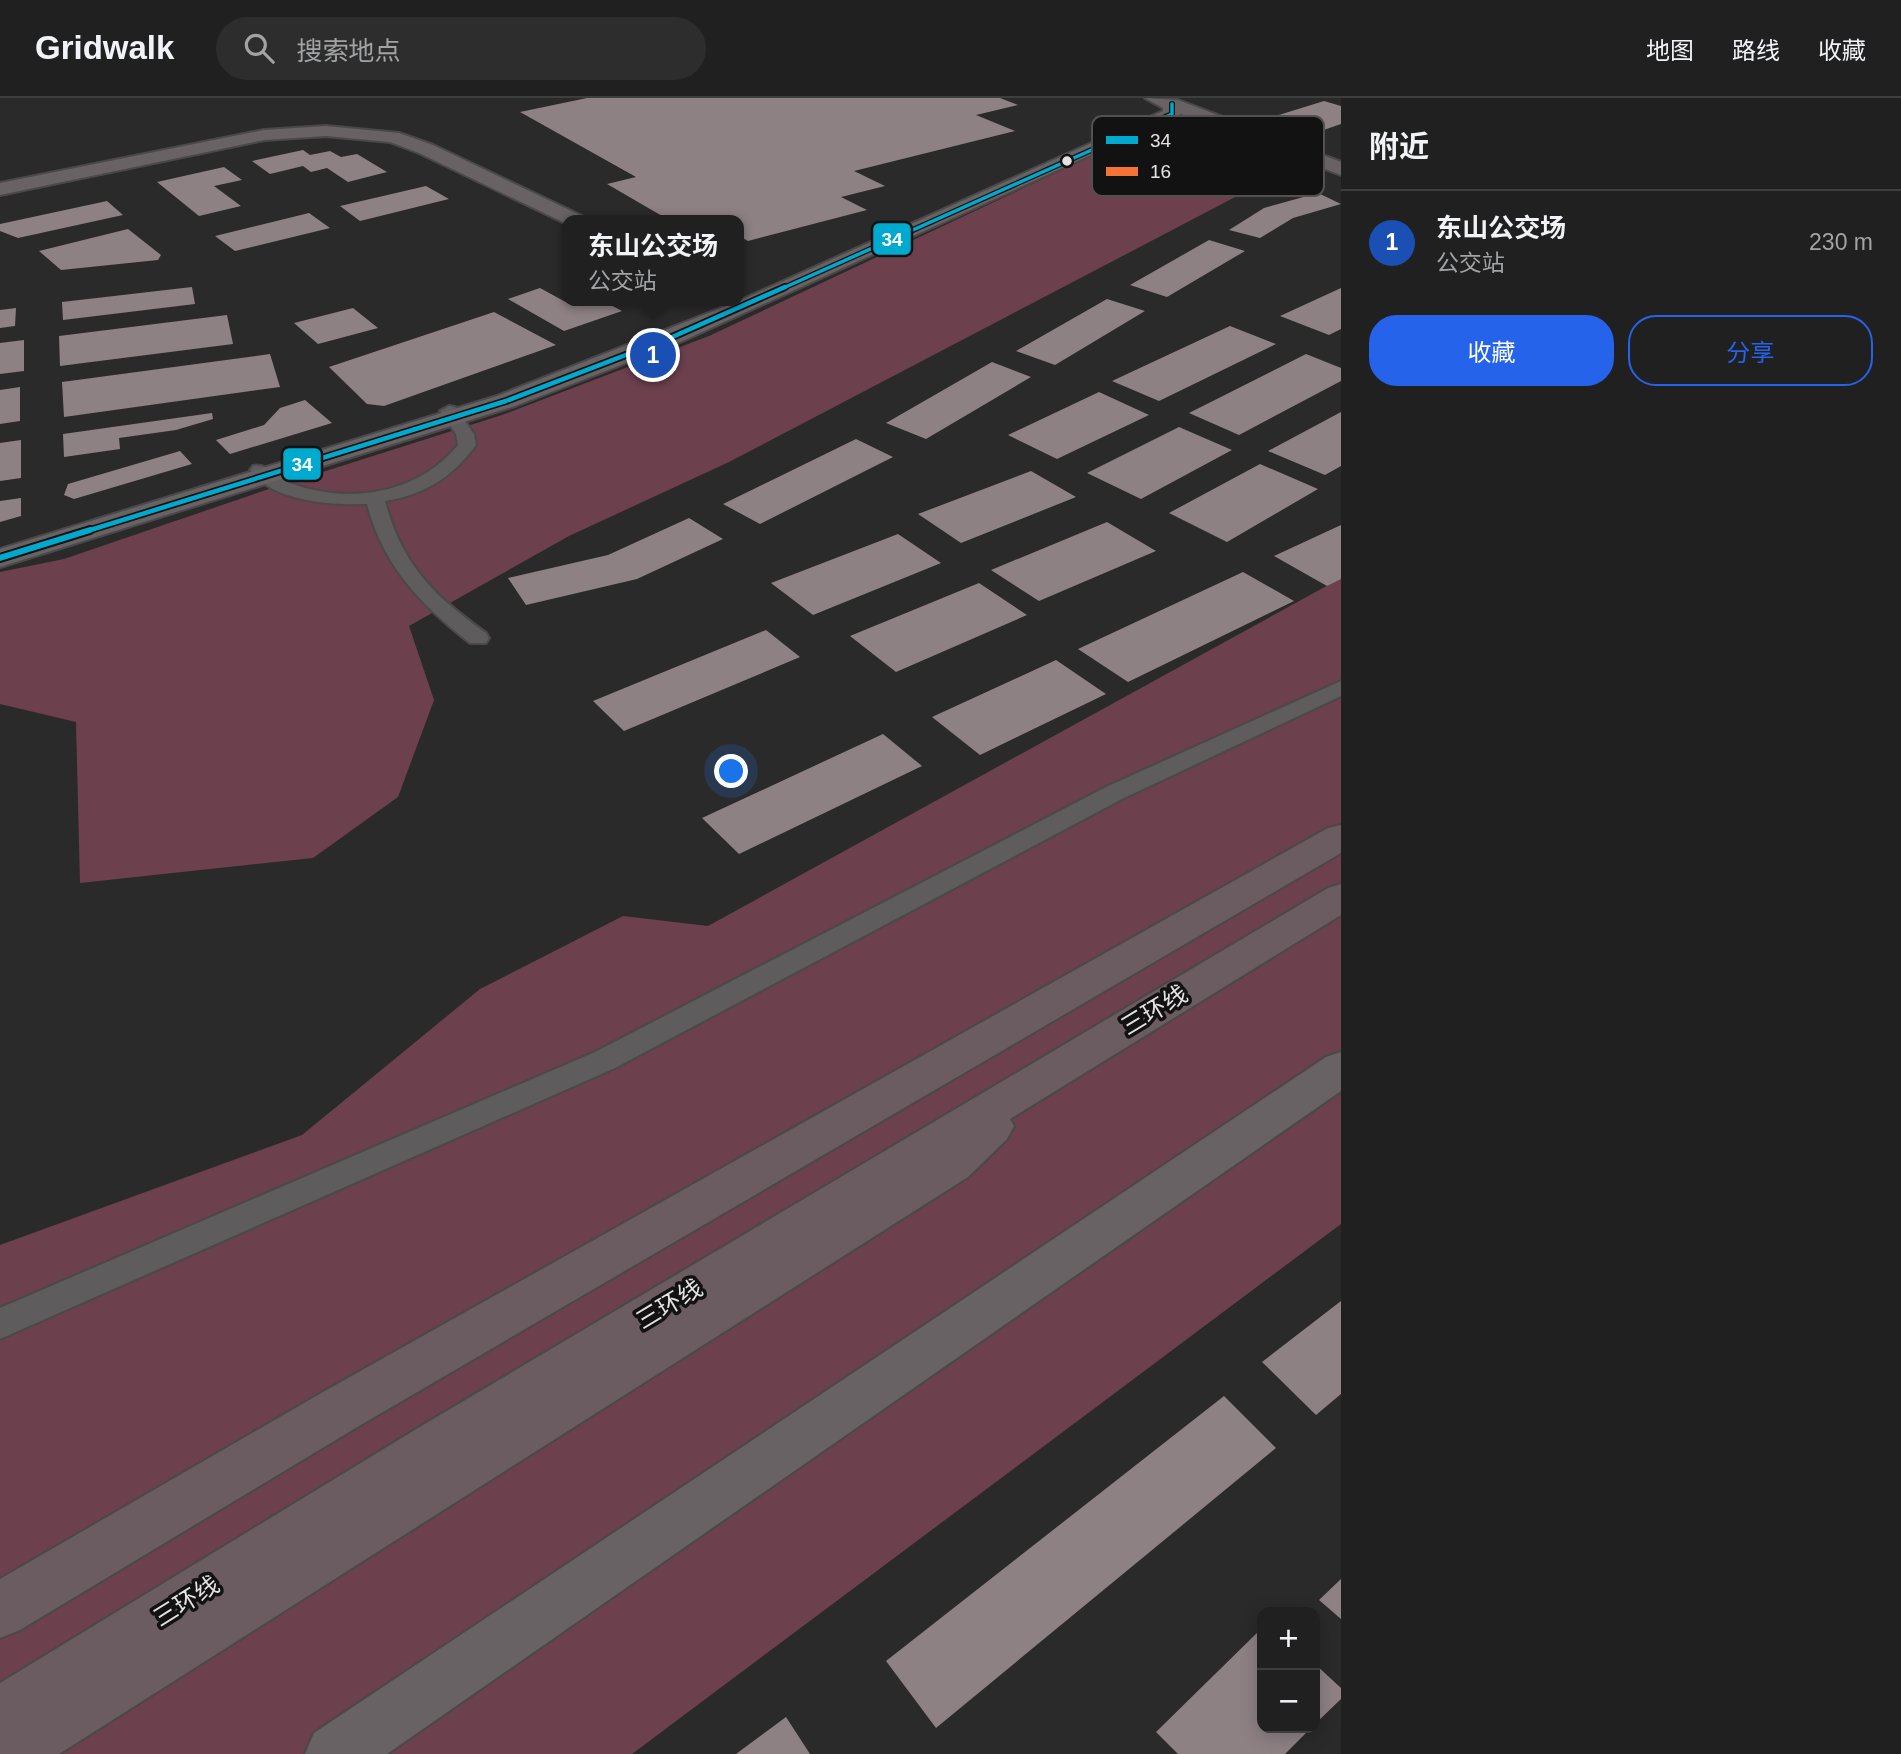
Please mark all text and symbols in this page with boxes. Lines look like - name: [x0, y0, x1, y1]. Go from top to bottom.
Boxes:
- search box: [216, 17, 706, 80]
- text: Gridwalk: [35, 29, 174, 66]
- icon: search: [240, 29, 278, 67]
- text: 搜索地点: [296, 36, 400, 66]
- text: 地图: [1646, 37, 1694, 64]
- text: 路线: [1732, 37, 1780, 64]
- text: 收藏: [1818, 37, 1866, 64]
- legend: [1092, 116, 1324, 196]
- text: 34: [1150, 130, 1172, 151]
- text: 附近: [1369, 130, 1429, 163]
- unlabelled marker: [1060, 154, 1074, 168]
- text: 16: [1150, 161, 1171, 182]
- text: 东山公交场: [1436, 213, 1566, 243]
- popup: [562, 215, 744, 306]
- line badge: 34: [872, 222, 912, 256]
- text: 34: [881, 229, 903, 250]
- text: 1: [1386, 229, 1398, 255]
- text: 230 m: [1809, 229, 1873, 255]
- text: 东山公交场: [588, 231, 718, 261]
- text: 公交站: [1436, 250, 1505, 276]
- text: 公交站: [588, 268, 657, 294]
- button: 收藏: [1369, 315, 1614, 386]
- button: 分享: [1628, 315, 1873, 386]
- pin: 1: [630, 329, 676, 381]
- line badge: 34: [282, 447, 322, 481]
- text: 34: [291, 454, 313, 475]
- your location: [714, 754, 748, 788]
- street label: 三环线: [1116, 980, 1192, 1040]
- street label: 三环线: [631, 1274, 707, 1334]
- street label: 三环线: [148, 1570, 224, 1632]
- map controls: [1257, 1607, 1320, 1733]
- button: +: [1257, 1607, 1320, 1670]
- button: −: [1257, 1670, 1320, 1733]

